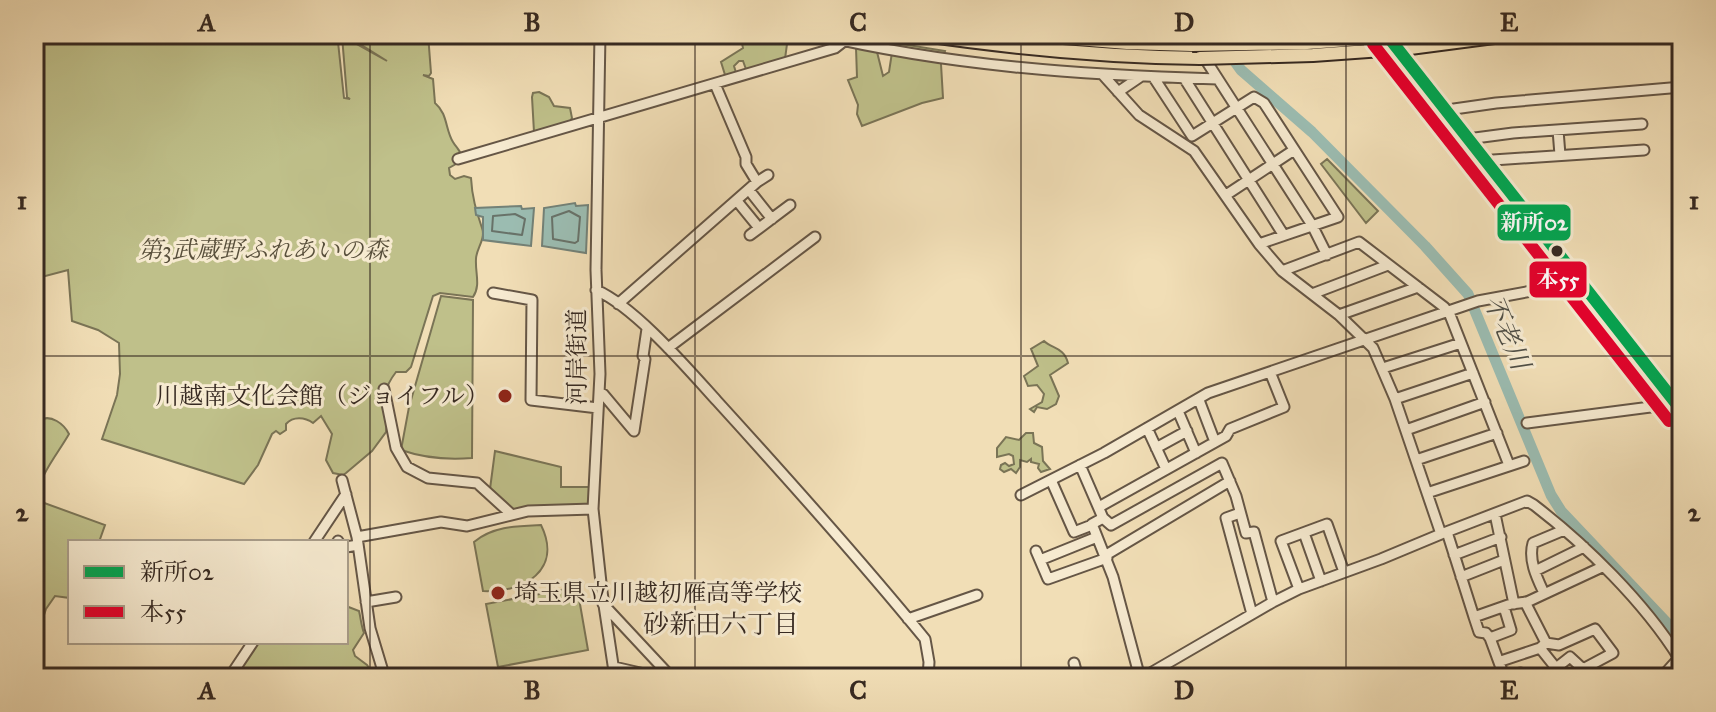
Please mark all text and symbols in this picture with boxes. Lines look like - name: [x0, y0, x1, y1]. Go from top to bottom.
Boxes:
- text: A: [196, 6, 216, 38]
- text: B: [523, 6, 541, 38]
- text: C: [849, 6, 867, 38]
- text: D: [1174, 6, 1194, 38]
- text: E: [1500, 6, 1519, 38]
- text: 1: [17, 184, 27, 216]
- text: 1: [1689, 184, 1699, 216]
- line badge: 新所02: [1496, 203, 1572, 242]
- text: 新所02: [1500, 209, 1569, 236]
- park label: 第3武蔵野ふれあいの森: [138, 235, 391, 265]
- unlabelled marker: [1549, 243, 1565, 259]
- line badge: 本55: [1528, 260, 1588, 299]
- text: 本55: [1537, 266, 1580, 293]
- water label: 不老川: [1477, 290, 1538, 377]
- street label: 河岸街道: [562, 309, 592, 405]
- place label: 川越南文化会館（ジョイフル）: [155, 381, 489, 411]
- marker: 川越南文化会館（ジョイフル）: [496, 387, 514, 405]
- text: 2: [16, 496, 30, 528]
- text: 2: [1688, 496, 1702, 528]
- legend: [68, 540, 348, 644]
- text: 新所02: [140, 557, 214, 587]
- place label: 埼玉県立川越初雁高等学校: [514, 578, 802, 608]
- marker: 埼玉県立川越初雁高等学校: [489, 584, 507, 602]
- text: 本55: [140, 597, 186, 627]
- district label: 砂新田六丁目: [643, 608, 799, 640]
- text: A: [196, 674, 216, 706]
- text: B: [523, 674, 541, 706]
- text: C: [849, 674, 867, 706]
- text: D: [1174, 674, 1194, 706]
- text: E: [1500, 674, 1519, 706]

